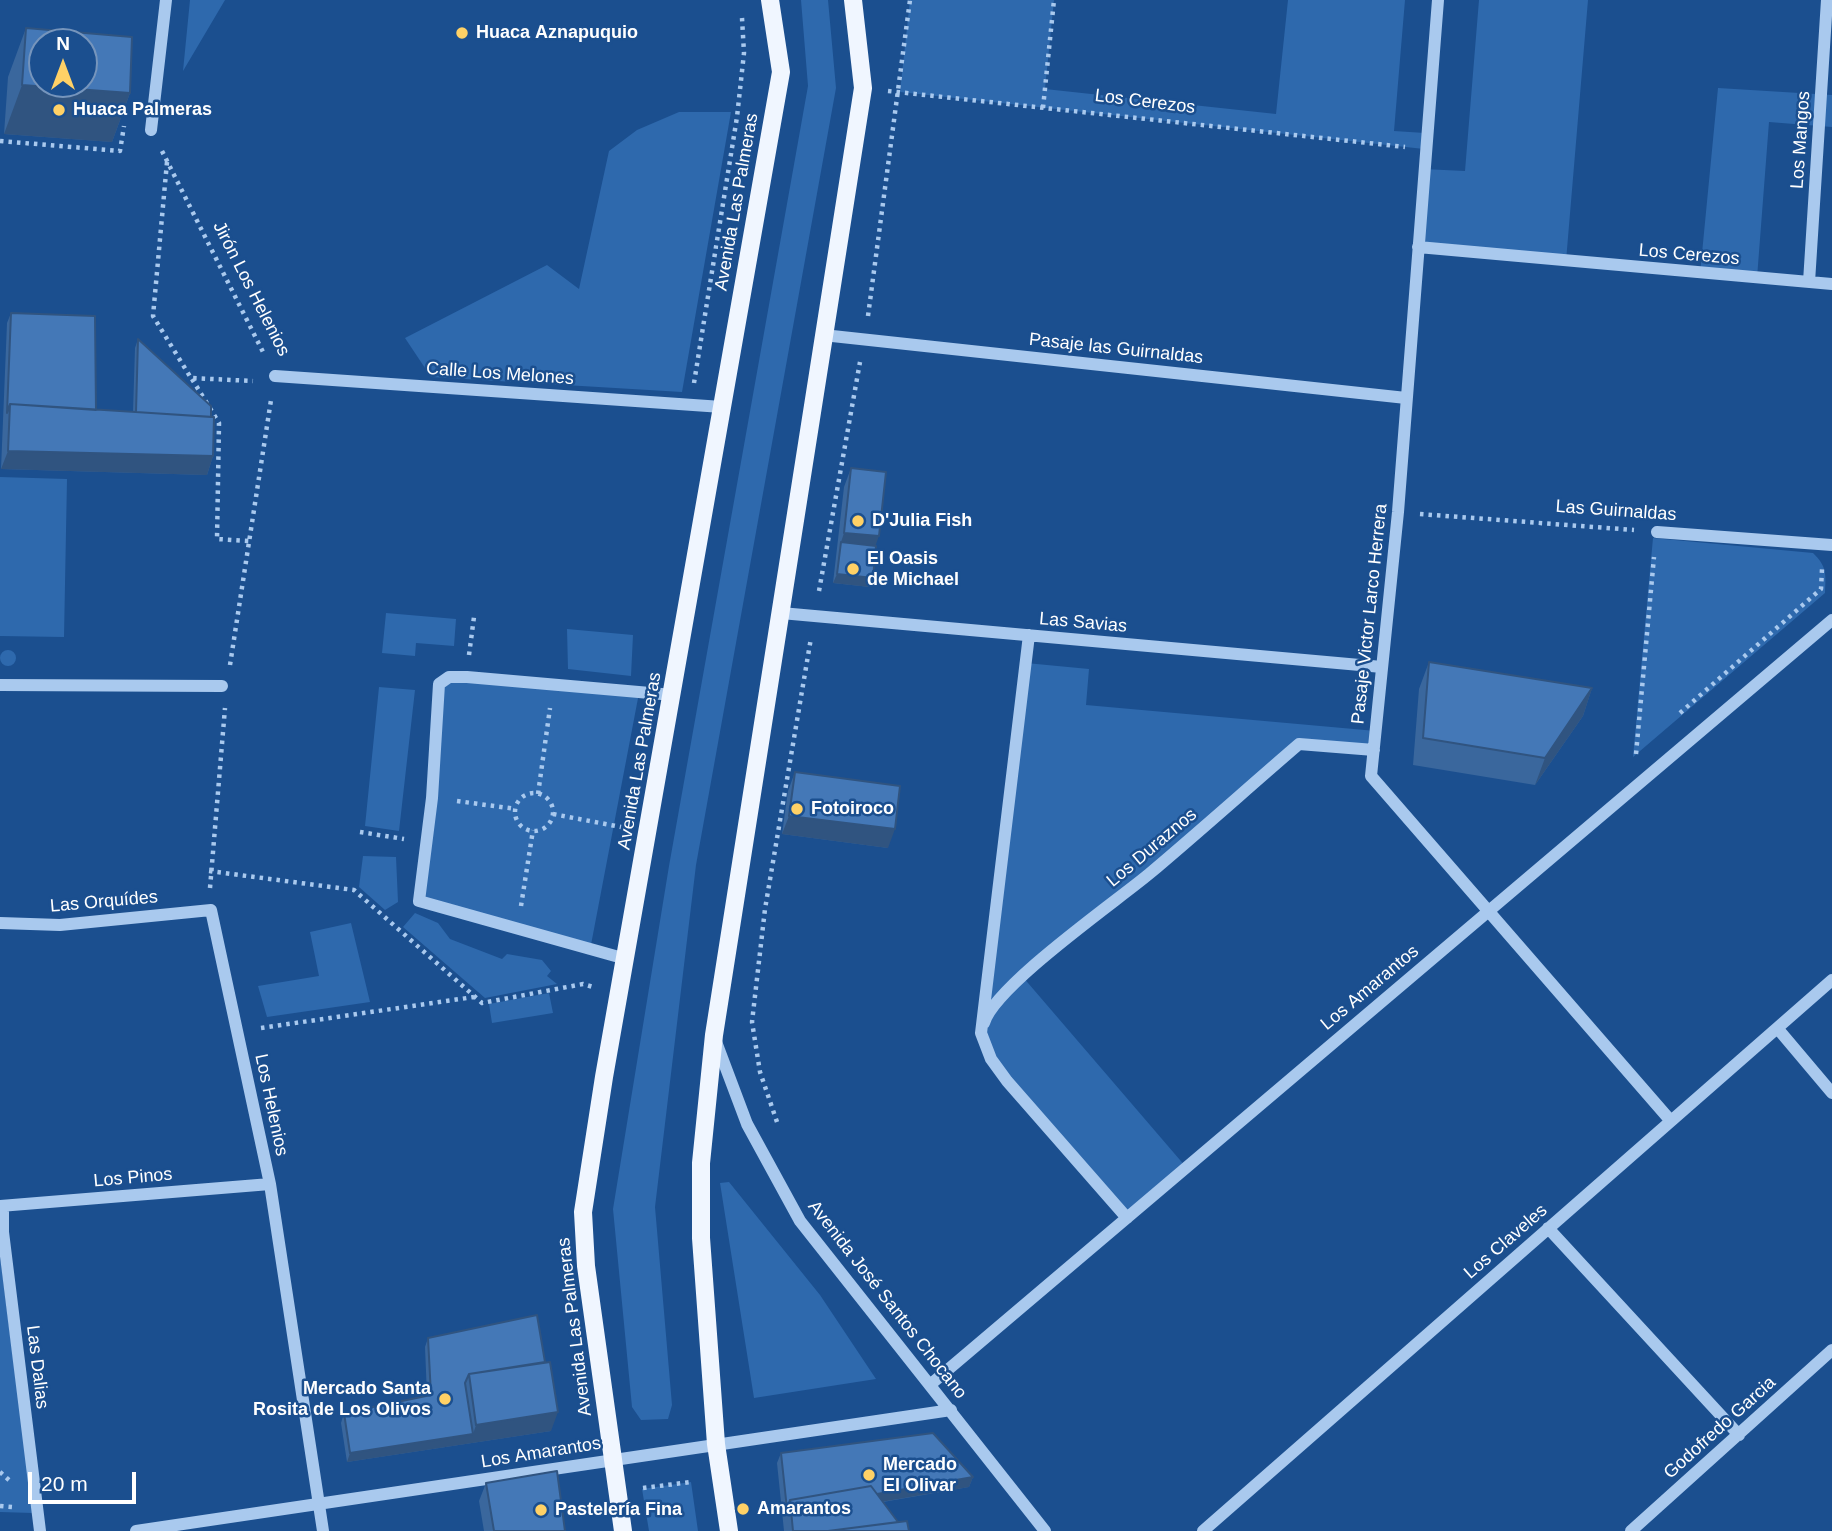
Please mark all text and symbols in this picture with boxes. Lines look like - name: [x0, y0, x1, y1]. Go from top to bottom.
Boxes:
- place label: Huaca Aznapuquio: [476, 22, 638, 44]
- marker: Huaca Aznapuquio: [454, 25, 470, 41]
- north arrow: [28, 28, 98, 98]
- text: N: [56, 33, 70, 54]
- street label: Los Cerezos: [1094, 85, 1196, 119]
- street label: Los Mangos: [1787, 90, 1815, 190]
- place label: Huaca Palmeras: [73, 99, 212, 121]
- marker: Huaca Palmeras: [51, 102, 67, 118]
- street label: Avenida Las Palmeras: [711, 112, 763, 292]
- street label: Jirón Los Helenios: [208, 218, 294, 360]
- street label: Los Cerezos: [1638, 240, 1740, 270]
- street label: Pasaje las Guirnaldas: [1028, 329, 1204, 369]
- street label: Calle Los Melones: [425, 358, 575, 390]
- street label: Las Guirnaldas: [1555, 496, 1677, 526]
- street label: Pasaje Victor Larco Herrera: [1348, 503, 1392, 725]
- place label: D'Julia Fish: [872, 510, 972, 532]
- marker: D'Julia Fish: [850, 513, 866, 529]
- place label: El Oasis de Michael: [867, 548, 959, 590]
- marker: El Oasis de Michael: [845, 561, 861, 577]
- street label: Las Savias: [1038, 608, 1128, 638]
- street label: Avenida Las Palmeras: [614, 671, 666, 851]
- place label: Fotoiroco: [811, 798, 894, 820]
- marker: Fotoiroco: [789, 801, 805, 817]
- street label: Los Duraznos: [1103, 804, 1201, 892]
- street label: Las Orquídes: [49, 887, 159, 917]
- street label: Los Amarantos: [1317, 941, 1423, 1035]
- street label: Los Helenios: [250, 1052, 292, 1158]
- street label: Los Pinos: [93, 1164, 173, 1192]
- street label: Avenida José Santos Chocano: [803, 1196, 971, 1404]
- street label: Los Claveles: [1460, 1200, 1552, 1284]
- street label: Avenida Las Palmeras: [553, 1236, 597, 1418]
- street label: Las Dalias: [21, 1324, 53, 1410]
- street label: Godofredo Garcia: [1660, 1372, 1780, 1484]
- place label: Mercado Santa Rosita de Los Olivos: [253, 1378, 431, 1420]
- marker: Mercado Santa Rosita de Los Olivos: [437, 1391, 453, 1407]
- street label: Los Amarantos: [480, 1433, 602, 1473]
- place label: Mercado El Olivar: [883, 1454, 957, 1496]
- scale bar: [32, 1458, 140, 1502]
- marker: Mercado El Olivar: [861, 1467, 877, 1483]
- text: 20 m: [41, 1472, 88, 1495]
- place label: Amarantos: [757, 1498, 851, 1520]
- place label: Pastelería Fina: [555, 1499, 682, 1521]
- marker: Amarantos: [735, 1501, 751, 1517]
- marker: Pastelería Fina: [533, 1502, 549, 1518]

